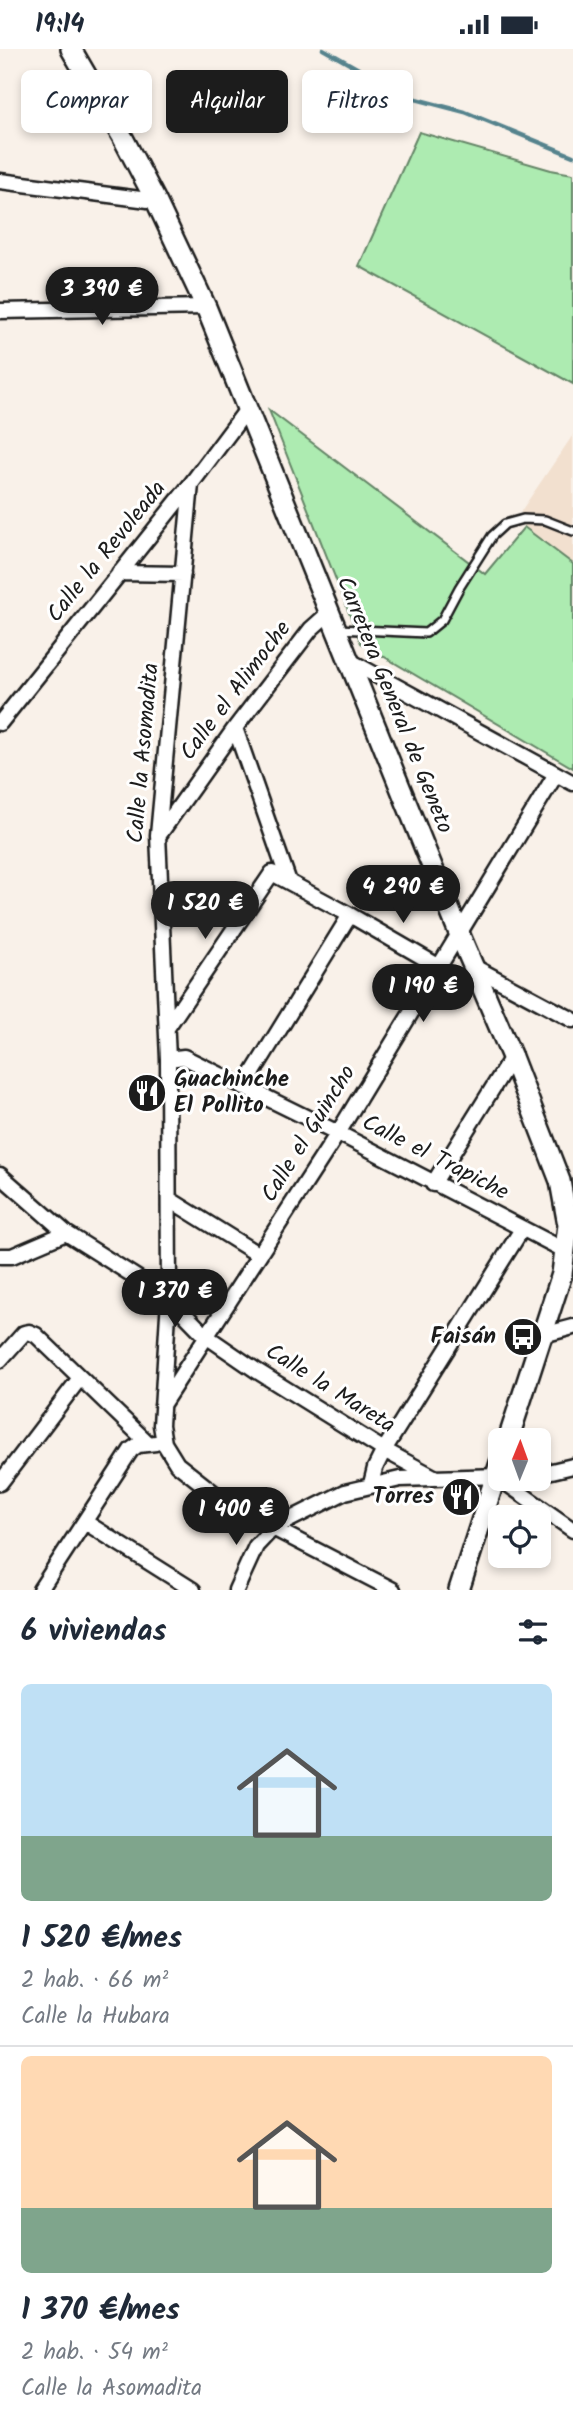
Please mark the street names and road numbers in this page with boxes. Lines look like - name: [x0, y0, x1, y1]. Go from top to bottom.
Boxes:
- street label: Calle la Revoleada: [38, 473, 176, 631]
- street label: Carretera General de Geneto: [326, 571, 462, 839]
- street label: Calle el Alimoche: [171, 613, 301, 769]
- street label: Calle la Asomadita: [118, 661, 170, 845]
- street label: Calle el Guincho: [252, 1058, 366, 1210]
- street label: Calle el Trapiche: [355, 1105, 515, 1211]
- street label: Calle la Mareta: [258, 1335, 402, 1443]

